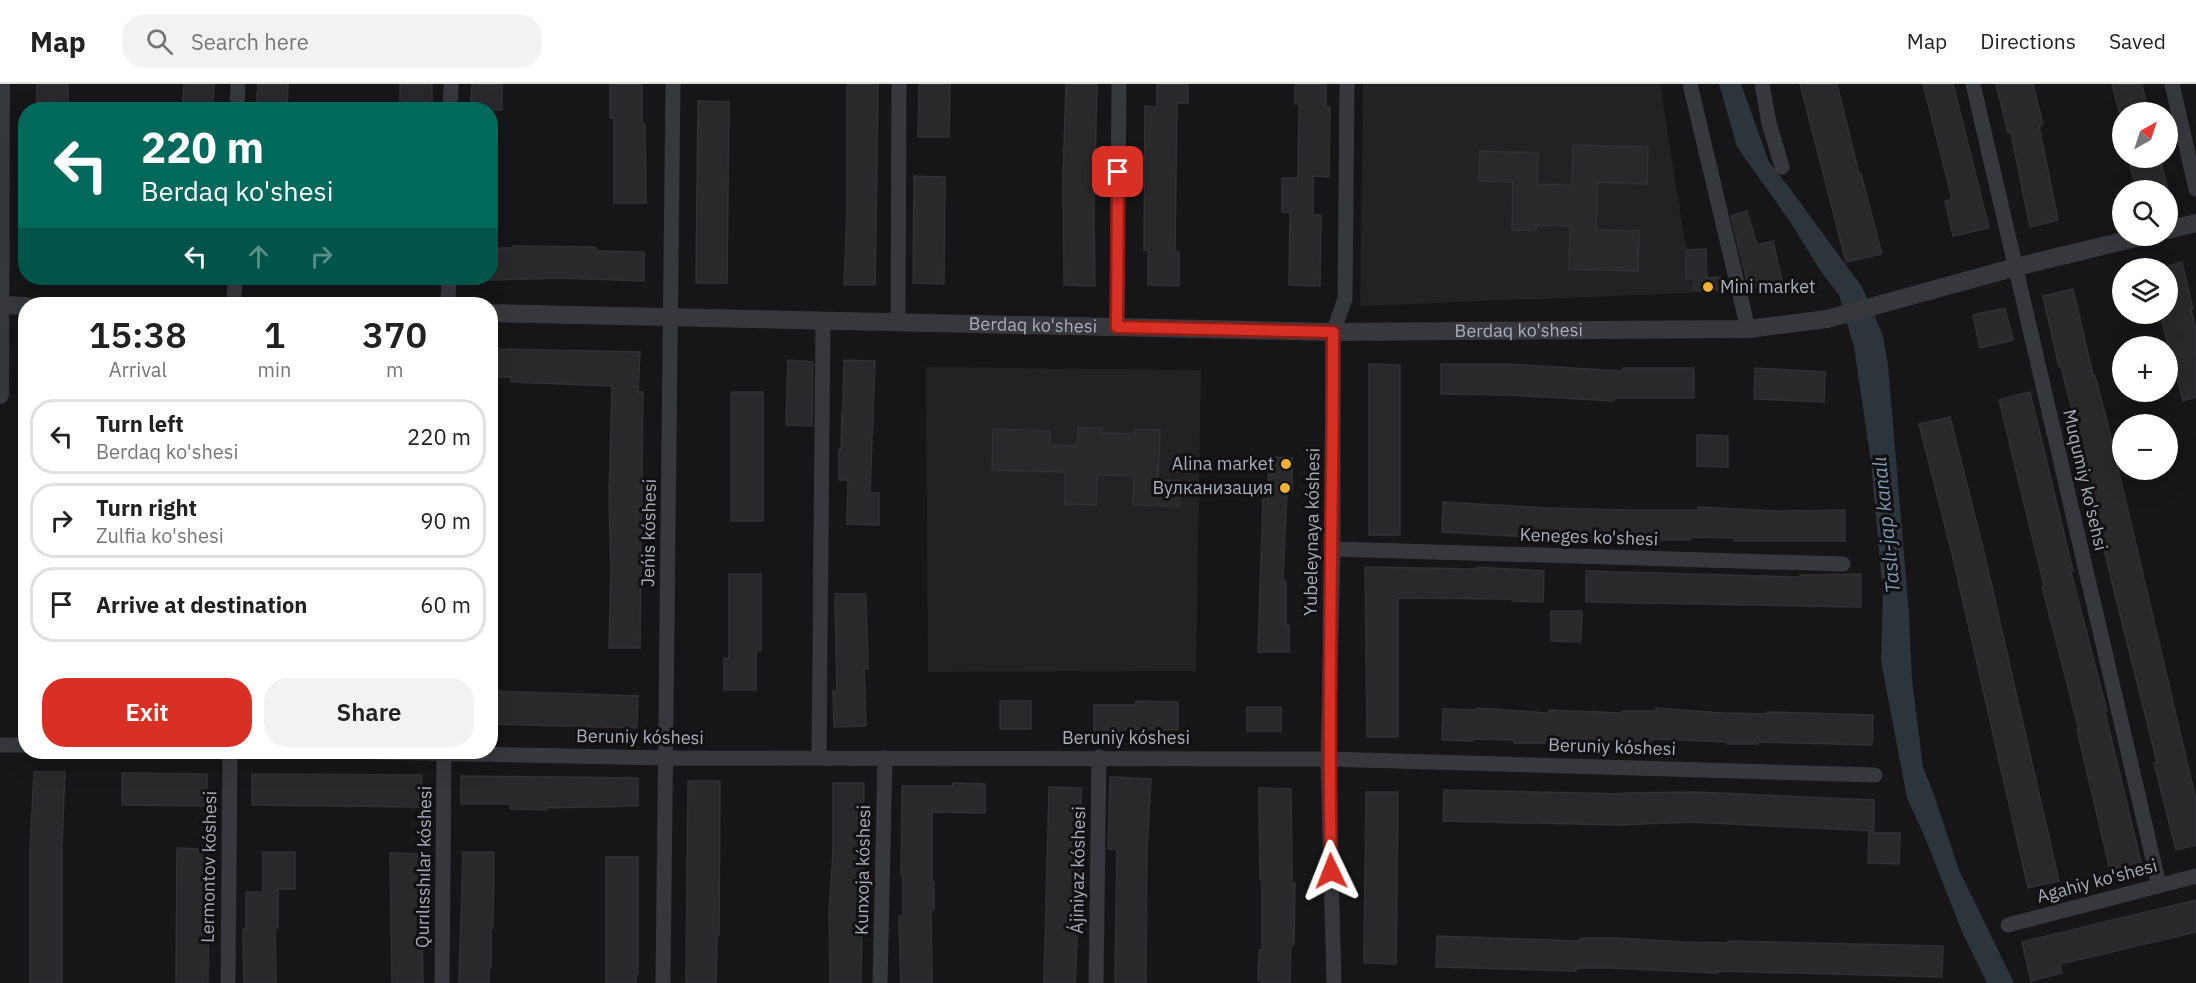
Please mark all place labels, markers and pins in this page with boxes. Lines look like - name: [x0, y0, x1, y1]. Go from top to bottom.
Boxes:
- pin: [1092, 146, 1143, 197]
- place label: Mini market: [1720, 275, 1815, 298]
- marker: Mini market: [1701, 280, 1715, 294]
- place label: Alina market: [1172, 452, 1274, 475]
- marker: Alina market: [1279, 457, 1293, 471]
- place label: Вулканизация: [1153, 476, 1273, 499]
- marker: Вулканизация: [1278, 481, 1292, 495]

